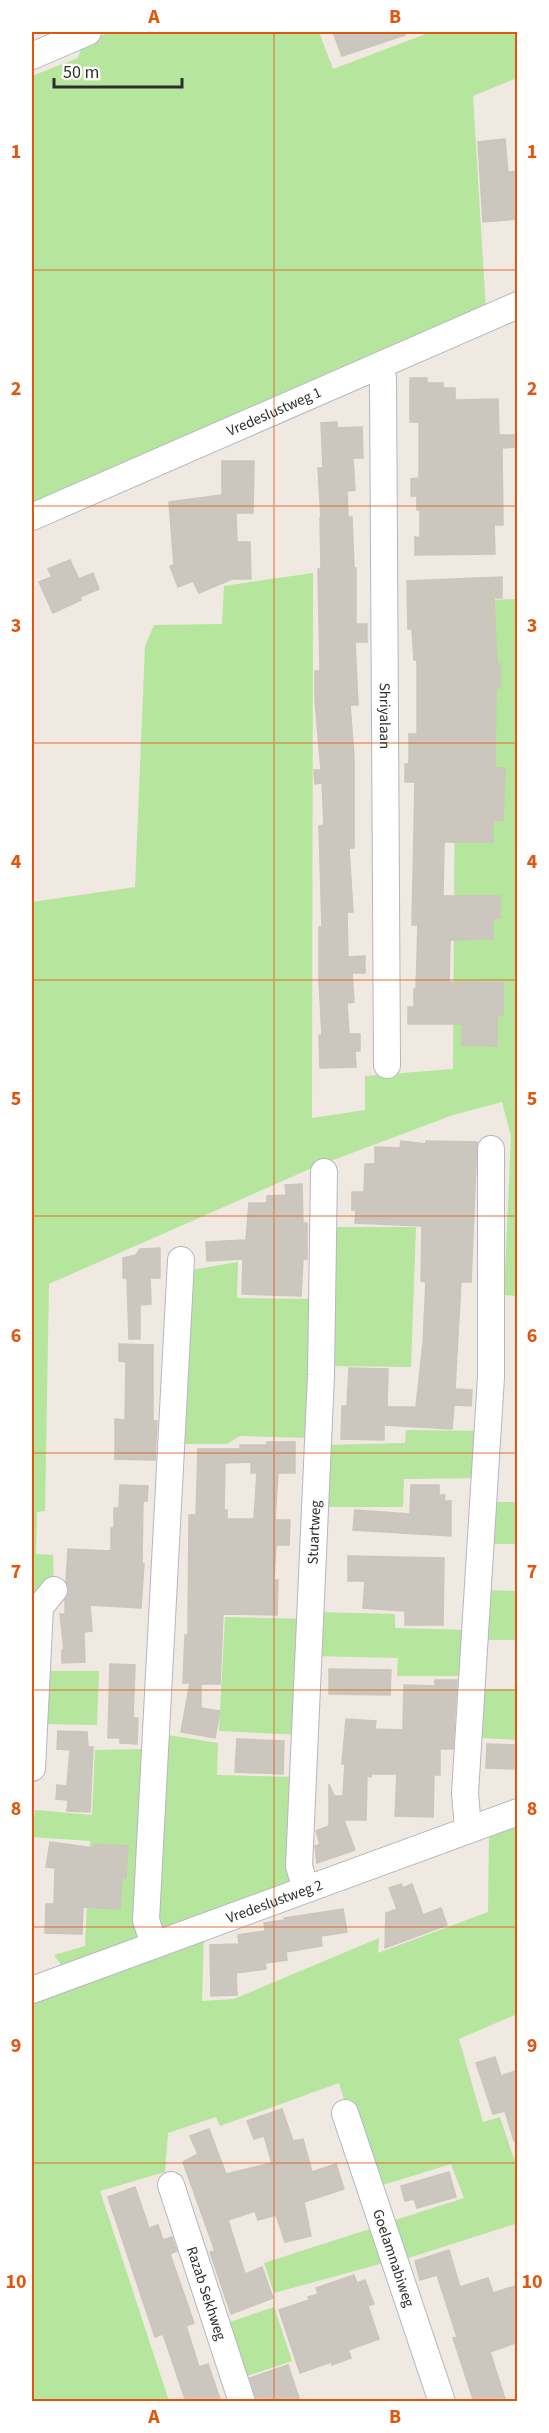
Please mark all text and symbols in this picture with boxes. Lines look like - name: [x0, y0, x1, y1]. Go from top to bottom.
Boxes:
- text: A: [147, 3, 160, 31]
- text: B: [389, 3, 401, 31]
- scale bar: [54, 51, 182, 89]
- text: 50 m: [63, 60, 99, 85]
- text: 1: [11, 138, 21, 166]
- text: 1: [527, 138, 537, 166]
- text: 2: [11, 375, 21, 403]
- text: 2: [527, 375, 537, 403]
- street label: Vredeslustweg 1: [224, 382, 325, 442]
- text: 3: [11, 612, 21, 640]
- text: 3: [527, 612, 537, 640]
- street label: Shriyalaan: [374, 683, 395, 749]
- text: 4: [11, 848, 22, 876]
- text: 4: [527, 848, 538, 876]
- text: 5: [11, 1085, 21, 1113]
- text: 5: [527, 1085, 537, 1113]
- text: 6: [11, 1322, 21, 1350]
- text: 6: [527, 1322, 537, 1350]
- street label: Stuartweg: [303, 1499, 326, 1565]
- text: 7: [11, 1558, 21, 1586]
- text: 7: [527, 1558, 537, 1586]
- text: 8: [11, 1795, 21, 1823]
- text: 8: [527, 1795, 537, 1823]
- street label: Vredeslustweg 2: [223, 1874, 326, 1929]
- text: 9: [11, 2032, 21, 2060]
- text: 9: [527, 2032, 537, 2060]
- street label: Goelamnabiweg: [367, 2206, 420, 2310]
- street label: Razab Sekhweg: [181, 2244, 231, 2344]
- text: 10: [5, 2268, 27, 2296]
- text: 10: [521, 2268, 543, 2296]
- text: A: [147, 2403, 160, 2431]
- text: B: [389, 2403, 401, 2431]

